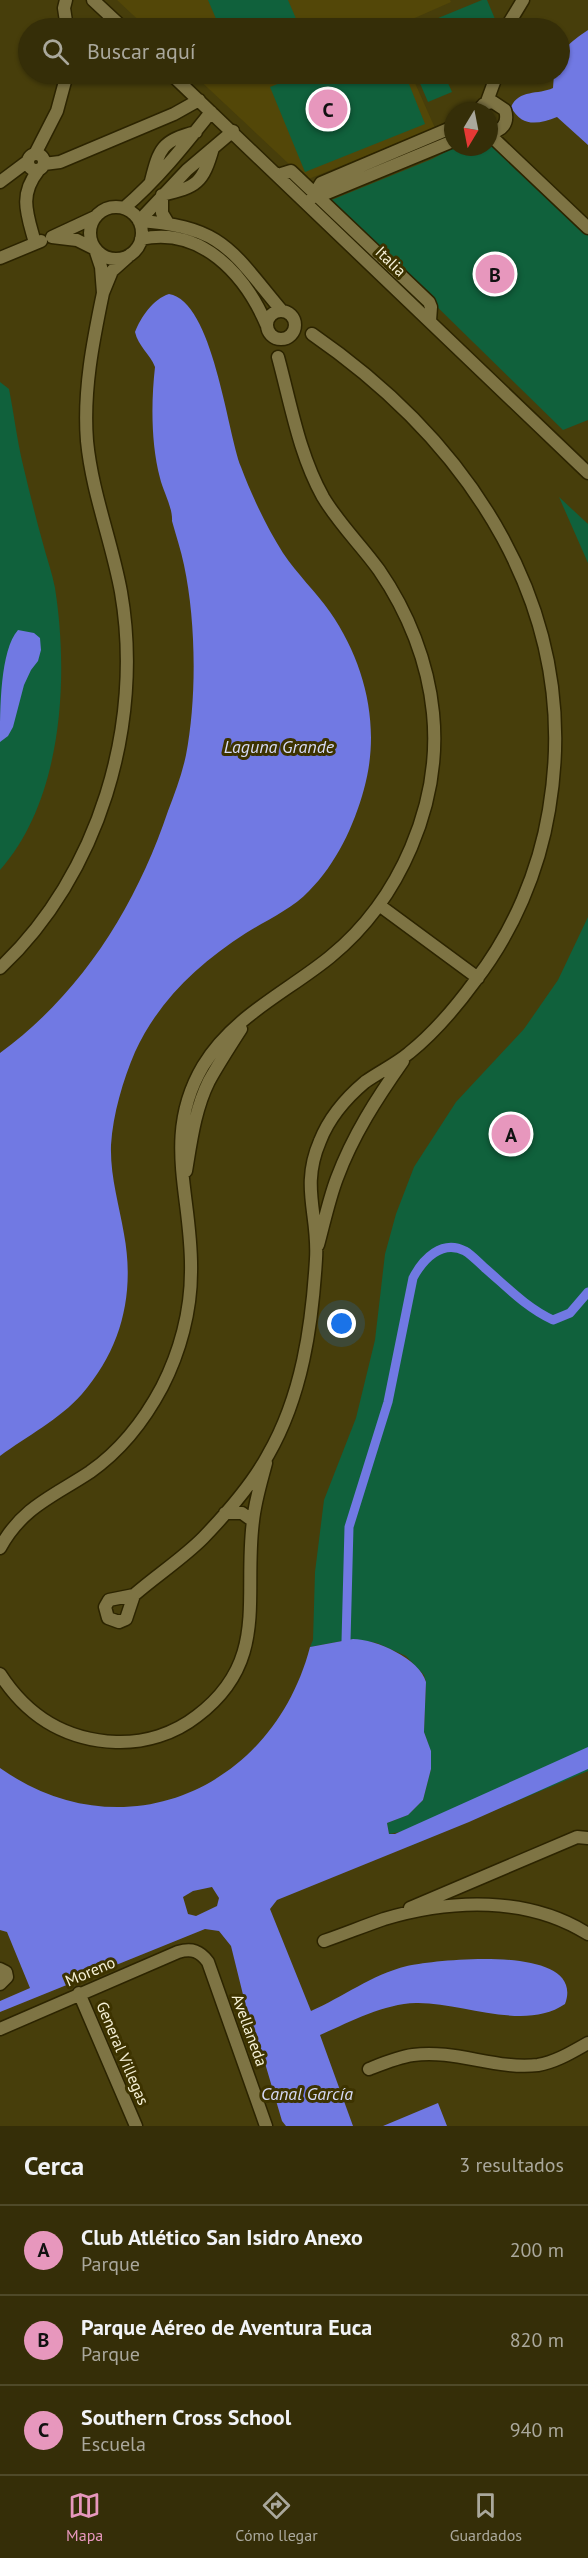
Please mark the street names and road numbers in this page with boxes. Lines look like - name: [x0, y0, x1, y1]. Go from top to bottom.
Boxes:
- street label: Italia: [371, 242, 411, 280]
- street label: Moreno: [62, 1952, 118, 1990]
- street label: Avellaneda: [228, 1991, 272, 2069]
- street label: General Villegas: [92, 1998, 154, 2108]

